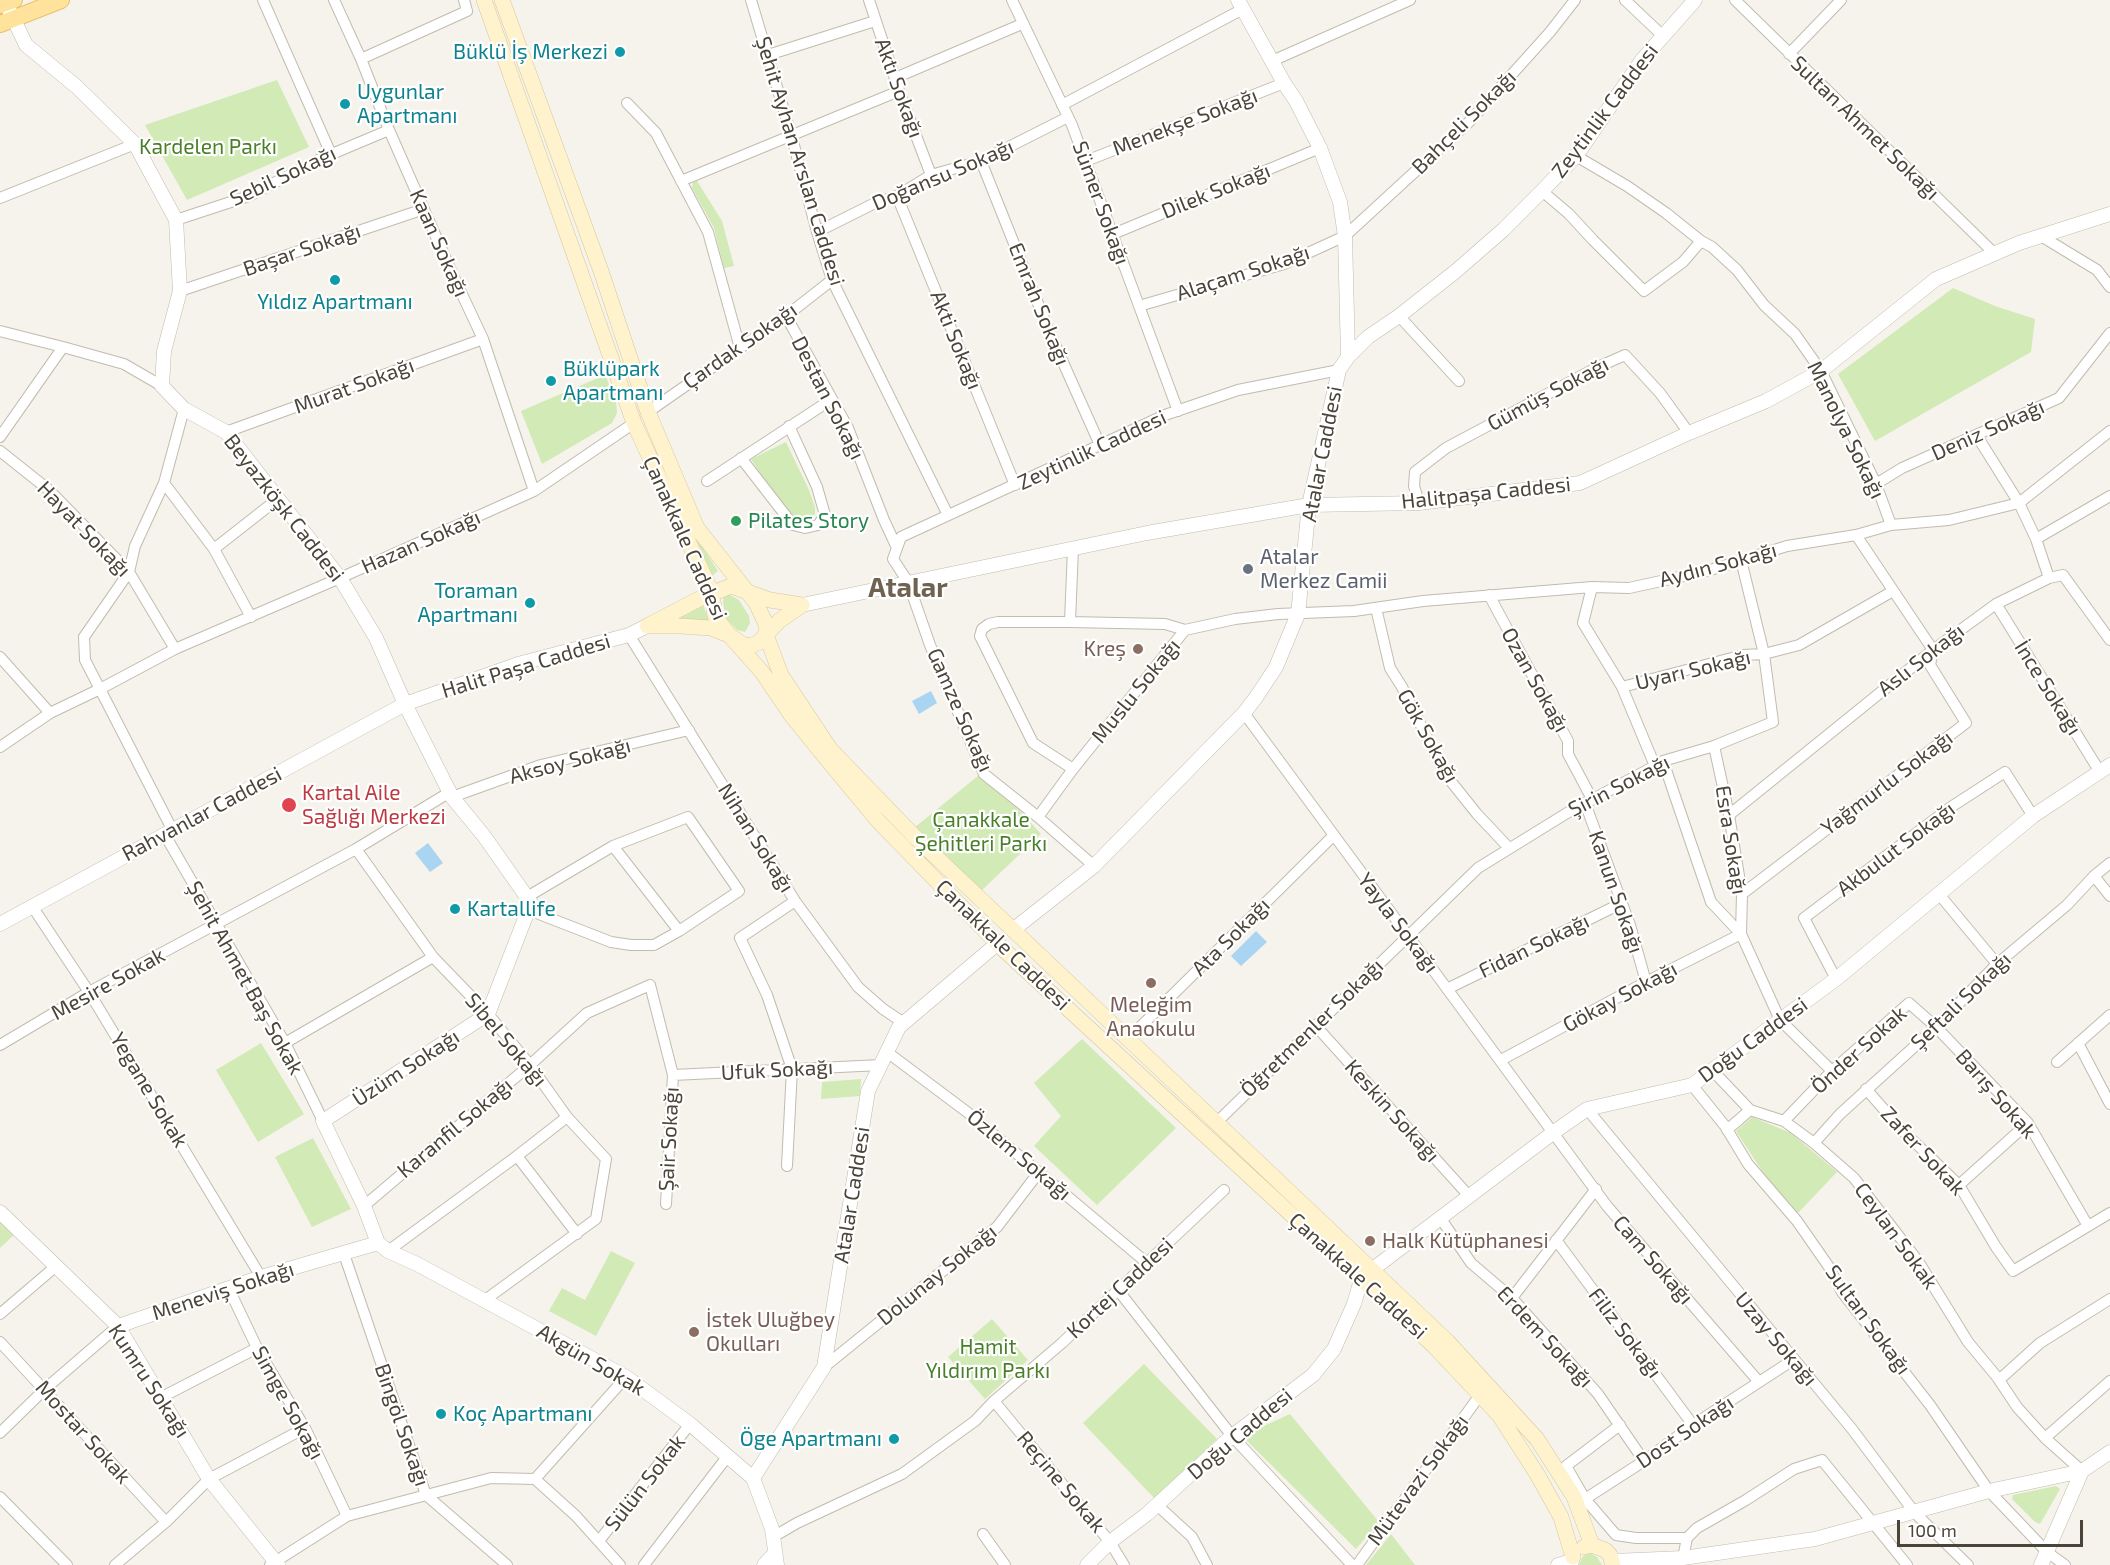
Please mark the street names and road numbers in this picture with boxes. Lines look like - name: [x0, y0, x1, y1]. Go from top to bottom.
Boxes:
- street label: Şehit Ayhan Arslan Caddesi: [750, 33, 850, 289]
- street label: Aktı Sokağı: [869, 35, 929, 141]
- street label: Zeytinlik Caddesi: [1546, 39, 1664, 183]
- street label: Sultan Ahmet Sokağı: [1785, 51, 1945, 205]
- street label: Bahçeli Sokağı: [1407, 65, 1521, 179]
- street label: Menekşe Sokağı: [1109, 83, 1261, 161]
- street label: Doğansu Sokağı: [868, 134, 1018, 216]
- street label: Sümer Sokağı: [1067, 138, 1135, 268]
- street label: Sebil Sokağı: [226, 140, 340, 212]
- street label: Dilek Sokağı: [1158, 158, 1274, 224]
- street label: Kaan Sokağı: [404, 185, 474, 301]
- street label: Başar Sokağı: [240, 218, 364, 282]
- street label: Emrah Sokağı: [1003, 239, 1075, 369]
- street label: Alaçam Sokağı: [1173, 240, 1313, 306]
- street label: Akti Sokağı: [925, 287, 987, 393]
- street label: Çardak Sokağı: [678, 297, 802, 395]
- street label: Destan Sokağı: [786, 332, 870, 464]
- street label: Gümüş Sokağı: [1483, 351, 1613, 437]
- street label: Murat Sokağı: [291, 353, 417, 419]
- street label: Manolya Sokağı: [1802, 357, 1890, 503]
- street label: Atalar Caddesi: [1296, 384, 1348, 524]
- street label: Deniz Sokağı: [1928, 394, 2048, 466]
- street label: Zeytinlik Caddesi: [1014, 405, 1170, 495]
- street label: Beyazköşk Caddesi: [218, 429, 350, 587]
- street label: Çanakkale Caddesi: [637, 452, 733, 624]
- street label: Halitpaşa Caddesi: [1400, 472, 1572, 514]
- street label: Hayat Sokağı: [32, 476, 136, 582]
- street label: Hazan Sokağı: [358, 505, 484, 579]
- street label: Aydın Sokağı: [1656, 537, 1780, 593]
- street label: Aslı Sokağı: [1873, 618, 1969, 702]
- street label: Ozan Sokağı: [1496, 623, 1574, 737]
- street label: Halit Paşa Caddesi: [439, 628, 613, 704]
- street label: Muslu Sokağı: [1086, 634, 1186, 748]
- street label: İnce Sokağı: [2009, 636, 2087, 740]
- street label: Gamze Sokağı: [922, 644, 998, 776]
- street label: Uyarı Sokağı: [1633, 644, 1753, 696]
- street label: Gök Sokağı: [1392, 685, 1464, 787]
- street label: Yağmurlu Sokağı: [1816, 725, 1958, 841]
- street label: Aksoy Sokağı: [506, 733, 634, 789]
- street label: Şirin Sokağı: [1564, 750, 1674, 822]
- street label: Rahvanlar Caddesi: [118, 761, 286, 867]
- street label: Nihan Sokağı: [713, 779, 799, 897]
- street label: Esra Sokağı: [1710, 784, 1752, 896]
- street label: Akbulut Sokağı: [1832, 796, 1960, 902]
- street label: Kanun Sokağı: [1583, 827, 1649, 957]
- street label: Yayla Sokağı: [1352, 868, 1444, 978]
- street label: Çanakkale Caddesi: [931, 874, 1075, 1016]
- street label: Şehit Ahmet Baş Sokak: [181, 877, 309, 1079]
- street label: Ata Sokağı: [1187, 893, 1275, 981]
- street label: Fidan Sokağı: [1475, 908, 1593, 984]
- street label: Mesire Sokak: [47, 942, 169, 1026]
- street label: Şeftali Sokağı: [1906, 947, 2016, 1055]
- street label: Öğretmenler Sokağı: [1235, 953, 1389, 1103]
- street label: Gökay Sokağı: [1558, 956, 1682, 1038]
- street label: Sibel Sokağı: [460, 988, 552, 1092]
- street label: Doğu Caddesi: [1693, 992, 1813, 1088]
- street label: Önder Sokak: [1806, 1001, 1912, 1099]
- street label: Üzüm Sokağı: [348, 1024, 464, 1112]
- street label: Yegane Sokak: [105, 1028, 193, 1152]
- street label: Barış Sokak: [1950, 1044, 2042, 1144]
- street label: Ufuk Sokağı: [720, 1054, 834, 1086]
- street label: Keskin Sokağı: [1339, 1054, 1445, 1168]
- street label: Karanfil Sokağı: [392, 1073, 518, 1183]
- street label: Şair Sokağı: [654, 1086, 684, 1192]
- street label: Zafer Sokak: [1876, 1101, 1970, 1201]
- street label: Özlem Sokağı: [962, 1104, 1076, 1206]
- street label: Atalar Caddesi: [829, 1125, 875, 1265]
- street label: Ceylan Sokak: [1849, 1178, 1943, 1294]
- street label: Çanakkale Caddesi: [1284, 1207, 1432, 1345]
- street label: Cam Sokağı: [1608, 1210, 1698, 1310]
- street label: Dolunay Sokağı: [872, 1219, 1002, 1331]
- street label: Kortej Caddesi: [1062, 1232, 1178, 1344]
- street label: Meneviş Sokağı: [149, 1256, 297, 1326]
- street label: Sultan Sokağı: [1820, 1260, 1916, 1380]
- street label: Erdem Sokağı: [1492, 1281, 1598, 1393]
- street label: Filiz Sokağı: [1583, 1283, 1667, 1383]
- street label: Uzay Sokağı: [1729, 1287, 1823, 1391]
- street label: Kumru Sokağı: [103, 1319, 195, 1443]
- street label: Akgün Sokak: [532, 1319, 650, 1401]
- street label: Simge Sokağı: [246, 1342, 330, 1464]
- street label: Bingöl Sokağı: [369, 1360, 435, 1490]
- street label: Mostar Sokak: [30, 1375, 136, 1489]
- street label: Doğu Caddesi: [1183, 1383, 1297, 1485]
- street label: Dost Sokağı: [1631, 1390, 1739, 1474]
- street label: Mütevazi Sokağı: [1362, 1410, 1474, 1550]
- street label: Reçine Sokak: [1011, 1426, 1111, 1538]
- street label: Sülün Sokak: [600, 1430, 690, 1536]

